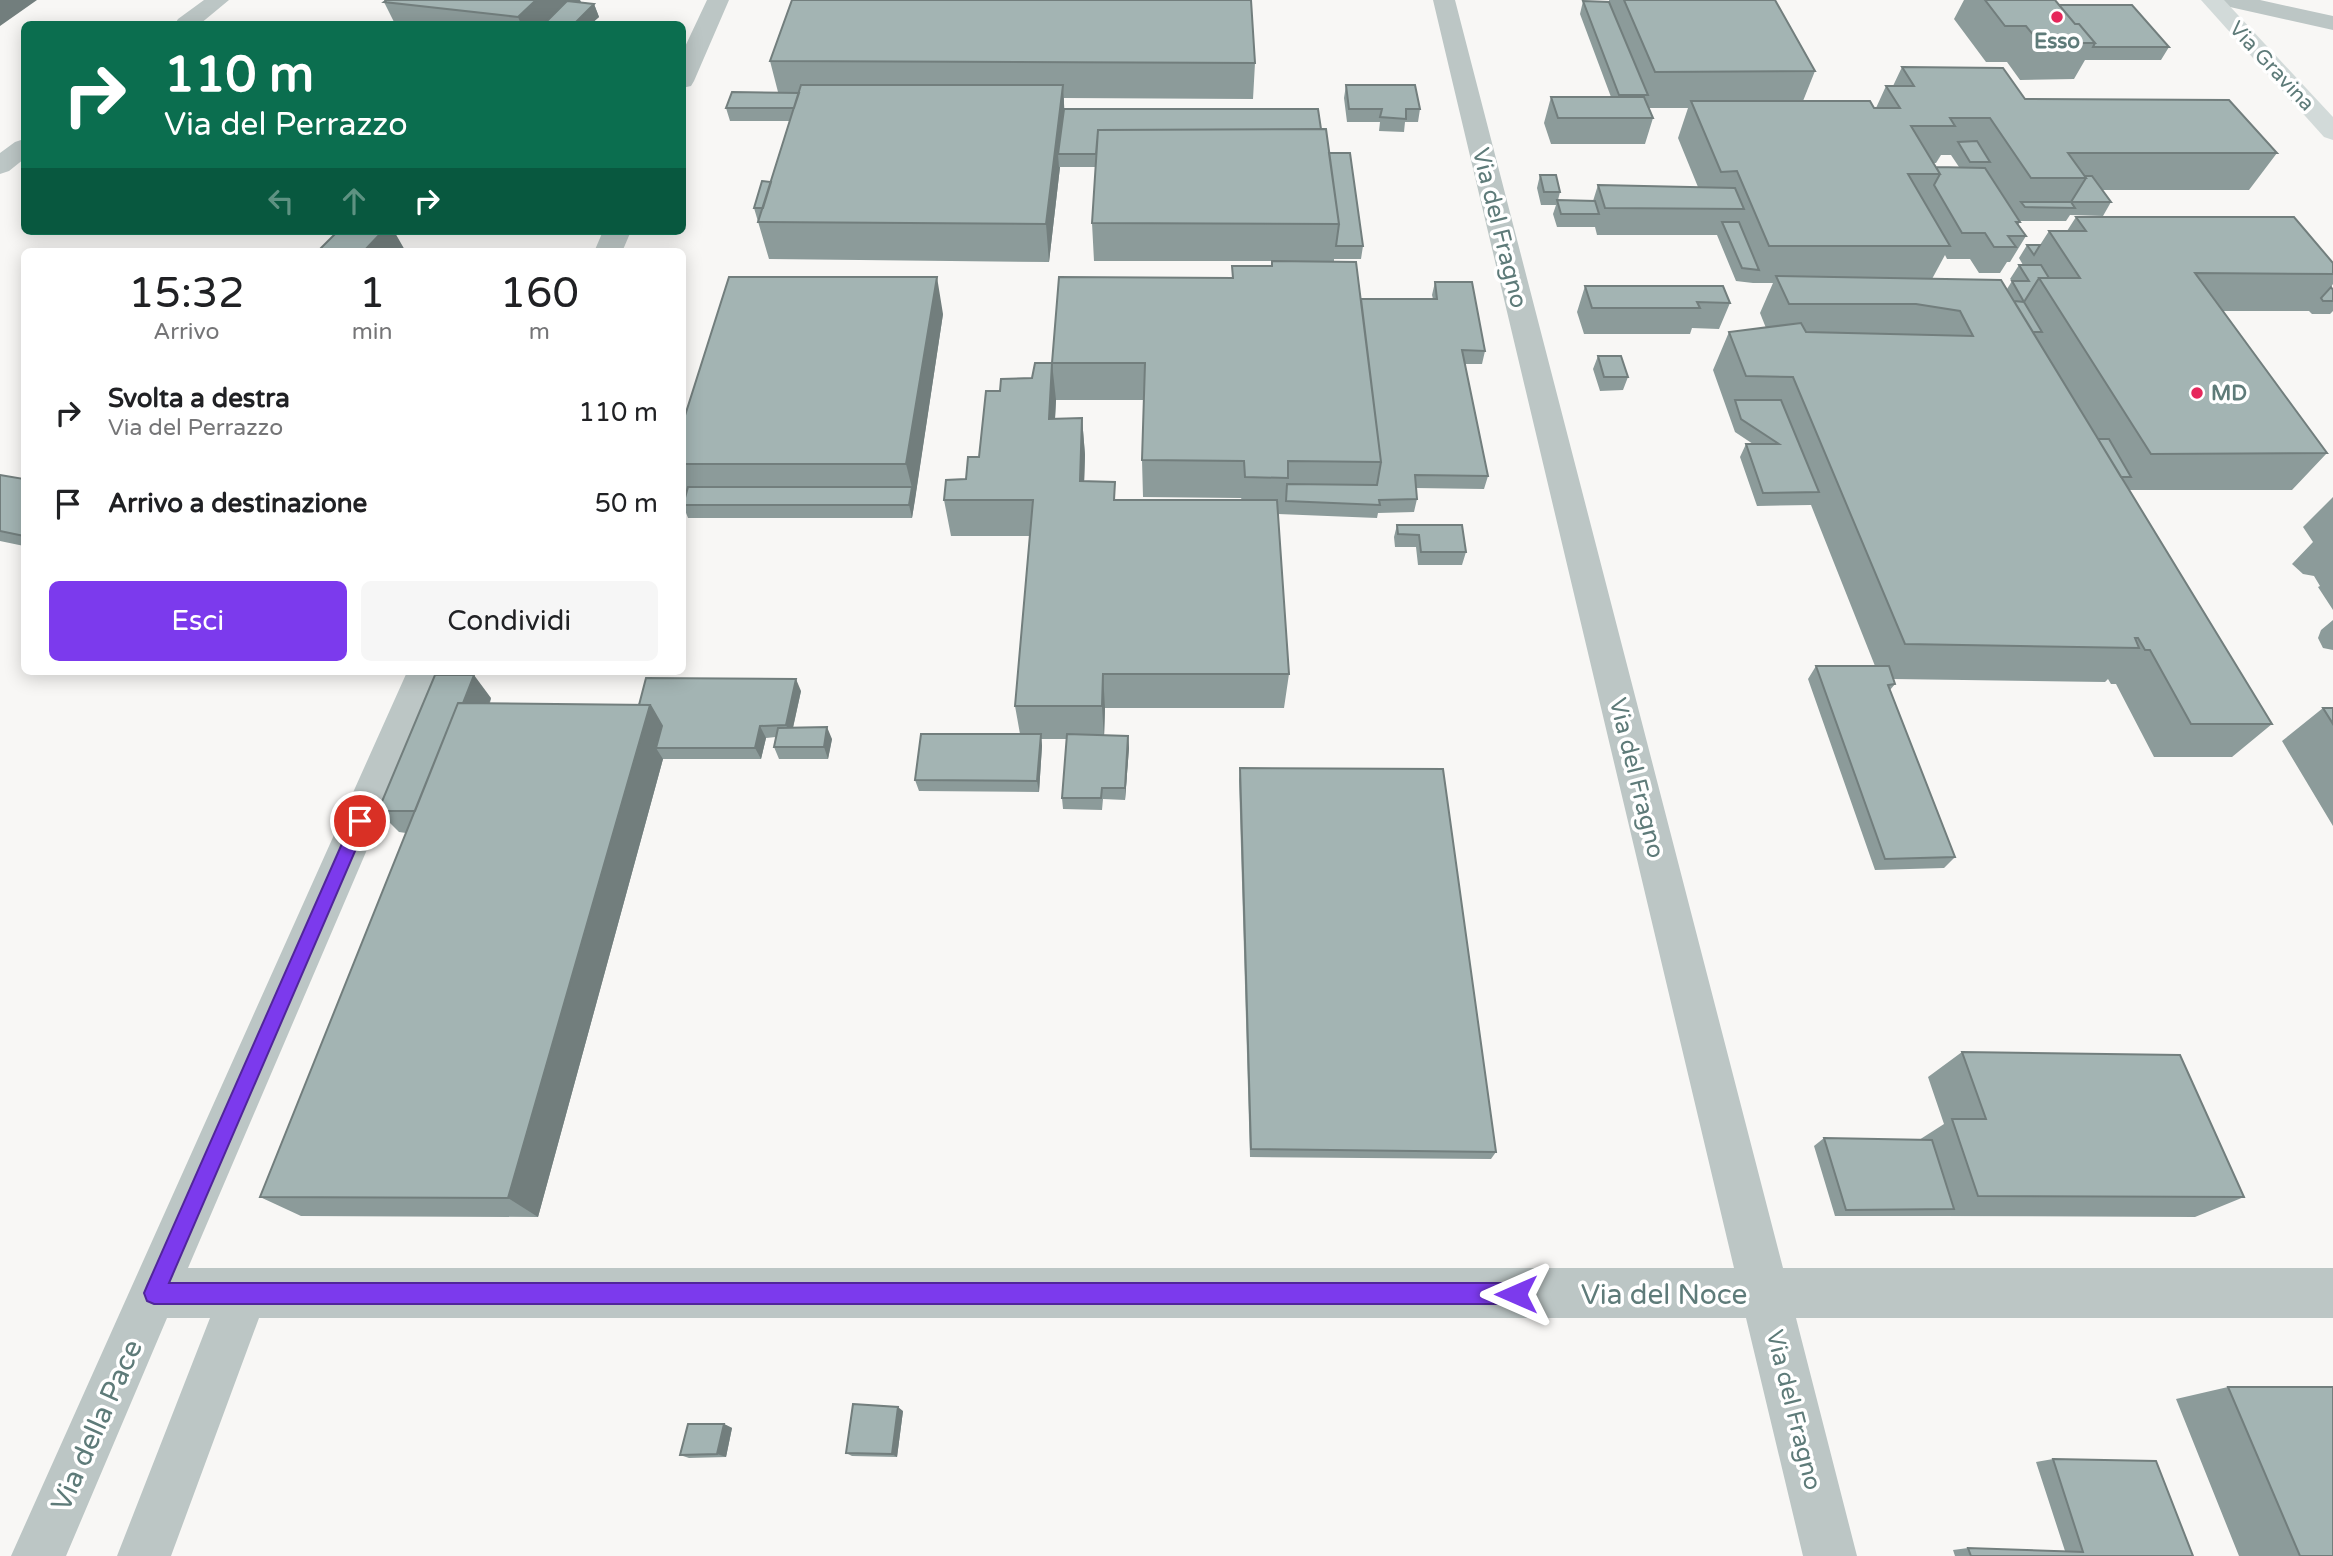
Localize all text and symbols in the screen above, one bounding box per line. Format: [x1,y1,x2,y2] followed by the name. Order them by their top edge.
[2049,9,2065,25] marker: Esso
[2224,16,2319,116] street label: Via Gravina
[2034,29,2080,54] place label: Esso
[164,46,314,105] text: 110 m
[49,49,140,140] icon: right
[164,106,408,144] text: Via del Perrazzo
[1466,145,1533,311] street label: Via del Fragno
[262,182,300,220] icon: left
[335,182,373,220] icon: ahead
[408,182,446,220] icon: right
[128,268,245,319] text: 15:32
[359,268,385,319] text: 1
[500,268,579,319] text: 160
[153,318,220,346] text: Arrivo
[352,318,393,346] text: min
[529,318,550,346] text: m
[2211,381,2247,406] place label: MD
[108,383,290,414] text: Svolta a destra
[2189,385,2205,401] marker: MD
[49,394,87,432] icon: right
[578,397,658,428] text: 110 m
[108,414,283,442] text: Via del Perrazzo
[49,485,87,523] icon: arrive
[108,488,367,519] text: Arrivo a destinazione
[595,488,658,519] text: 50 m
[49,581,347,661] button: Esci
[361,581,658,661] button: Condividi
[1603,695,1670,861] street label: Via del Fragno
[330,791,390,851] pin
[341,802,379,840] icon: arrive
[1479,1257,1553,1331] position arrow
[1581,1278,1747,1312] street label: Via del Noce
[1760,1327,1827,1493] street label: Via del Fragno
[44,1334,150,1516] street label: Via della Pace

